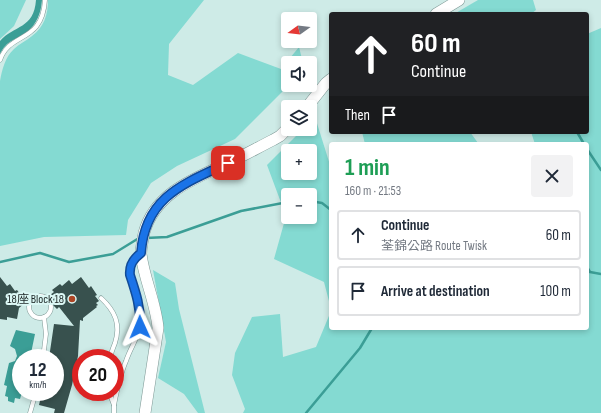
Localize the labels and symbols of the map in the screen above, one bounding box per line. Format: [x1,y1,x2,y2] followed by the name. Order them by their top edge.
[281,12,317,48] north arrow
[211,146,245,180] pin
[7,292,64,307] place label: 18座 Block 18
[67,294,77,304] marker: 18座 Block 18
[119,306,161,348] position arrow
[72,349,124,401] speed limit sign: 20

